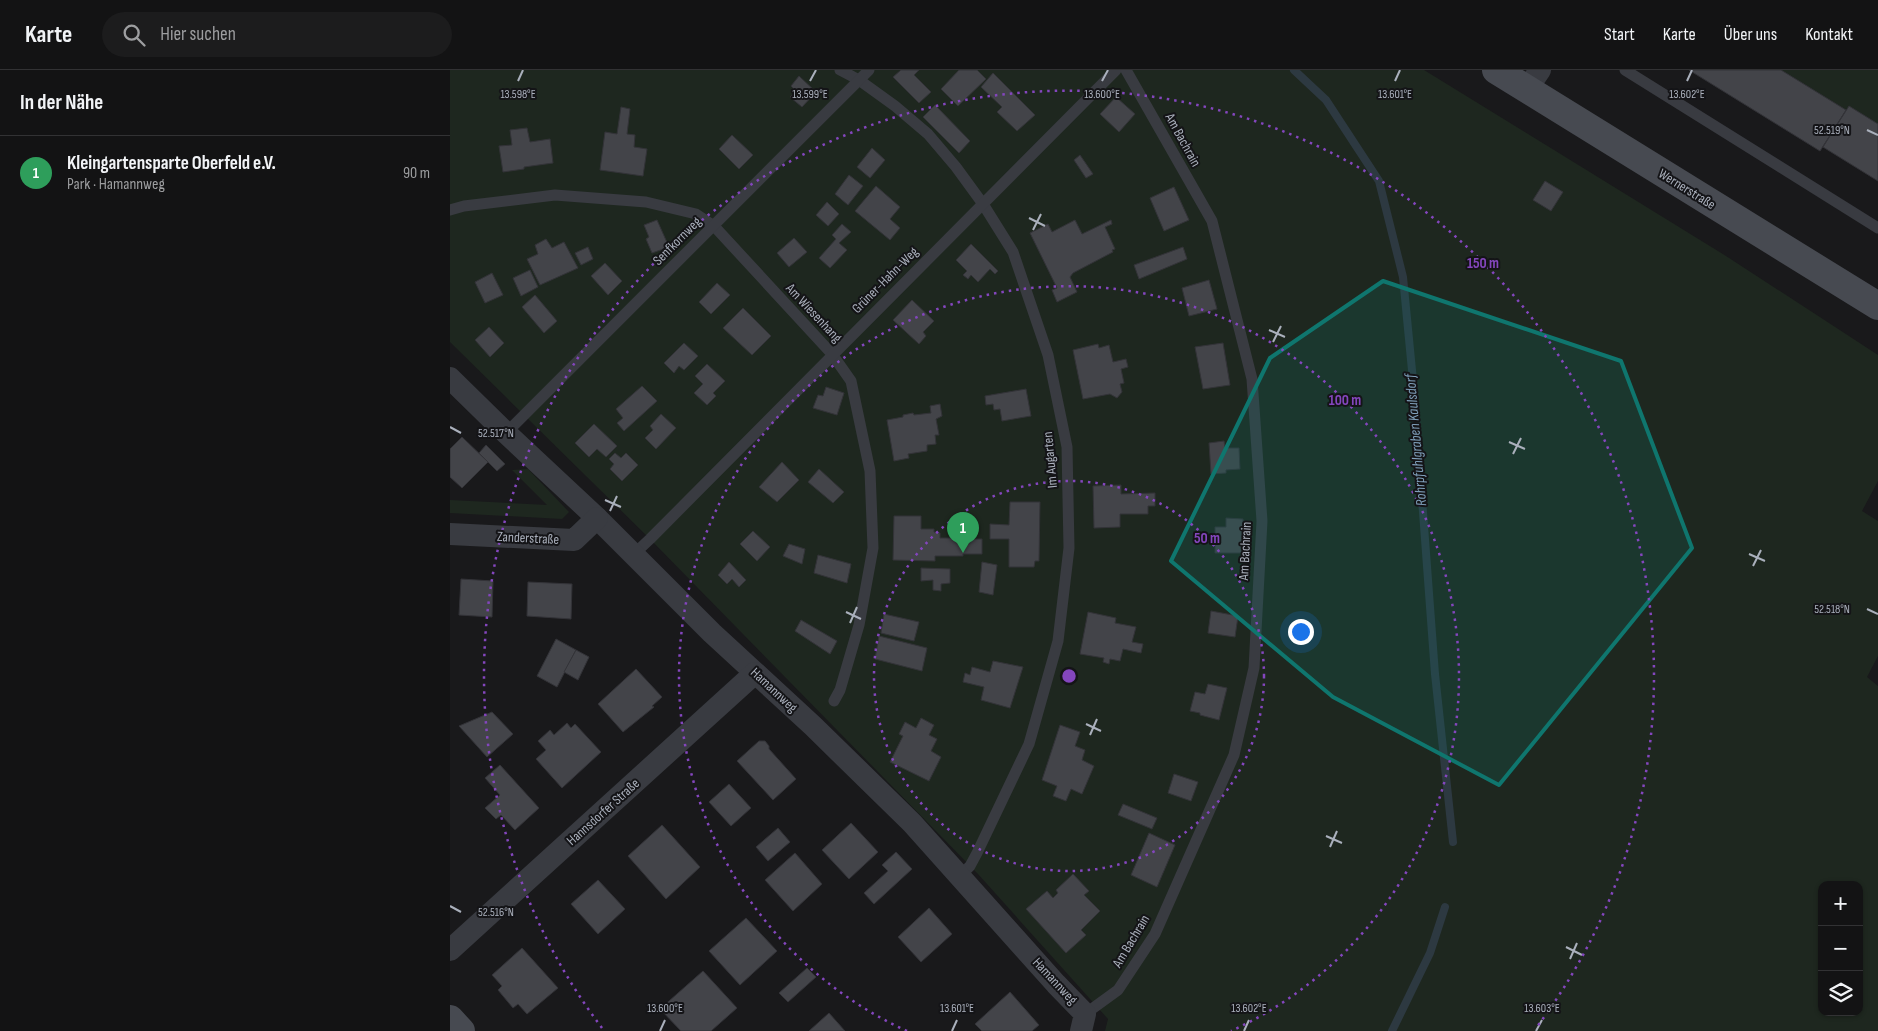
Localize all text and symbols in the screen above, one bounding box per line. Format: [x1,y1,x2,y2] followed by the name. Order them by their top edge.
[102,12,452,57] search box
[25,20,72,49] text: Karte
[120,21,148,49] icon: search
[160,23,236,46] text: Hier suchen
[1604,24,1635,45] text: Start
[1663,24,1696,45] text: Karte
[1724,24,1777,45] text: Über uns
[1805,24,1853,45] text: Kontakt
[500,87,536,102] text: 13.598°E
[792,87,828,102] text: 13.599°E
[1084,87,1120,102] text: 13.600°E
[1378,87,1412,102] text: 13.601°E
[1669,87,1705,102] text: 13.602°E
[20,90,103,115] text: In der Nähe
[1161,109,1205,170] street label: Am Bachrain
[1814,123,1850,138] text: 52.519°N
[67,152,276,175] text: Kleingartensparte Oberfeld e.V.
[33,164,39,183] text: 1
[403,164,430,183] text: 90 m
[1655,165,1719,213] street label: Wernerstraße
[67,175,165,194] text: Park · Hamannweg
[649,213,705,269] street label: Senfkornweg
[848,243,922,317] street label: Grüner-Hahn-Weg
[1467,254,1499,273] text: 150 m
[782,279,846,346] street label: Am Wiesenhang
[1401,371,1431,507] water label: Rohrpfuhlgraben Kaulsdorf
[1329,391,1361,410] text: 100 m
[478,426,514,441] text: 52.517°N
[1039,431,1061,489] street label: Im Augarten
[947,512,979,553] pin: 1
[1235,521,1255,582] street label: Am Bachrain
[496,528,560,548] street label: Zanderstraße
[1194,529,1220,548] text: 50 m
[1814,602,1850,617] text: 52.518°N
[1288,619,1314,645] your location
[747,664,801,716] street label: Hamannweg
[1060,667,1078,685] centre of rings
[563,775,643,849] street label: Hannsdorfer Straße
[1818,881,1863,1016] map controls
[1818,881,1863,926] button: +
[478,905,514,920] text: 52.516°N
[1108,912,1153,971] street label: Am Bachrain
[1818,926,1863,971] button: −
[1029,954,1081,1008] street label: Hamannweg
[1818,971,1863,1016] button: layers
[647,1001,683,1016] text: 13.600°E
[940,1001,974,1016] text: 13.601°E
[1231,1001,1267,1016] text: 13.602°E
[1524,1001,1560,1016] text: 13.603°E

